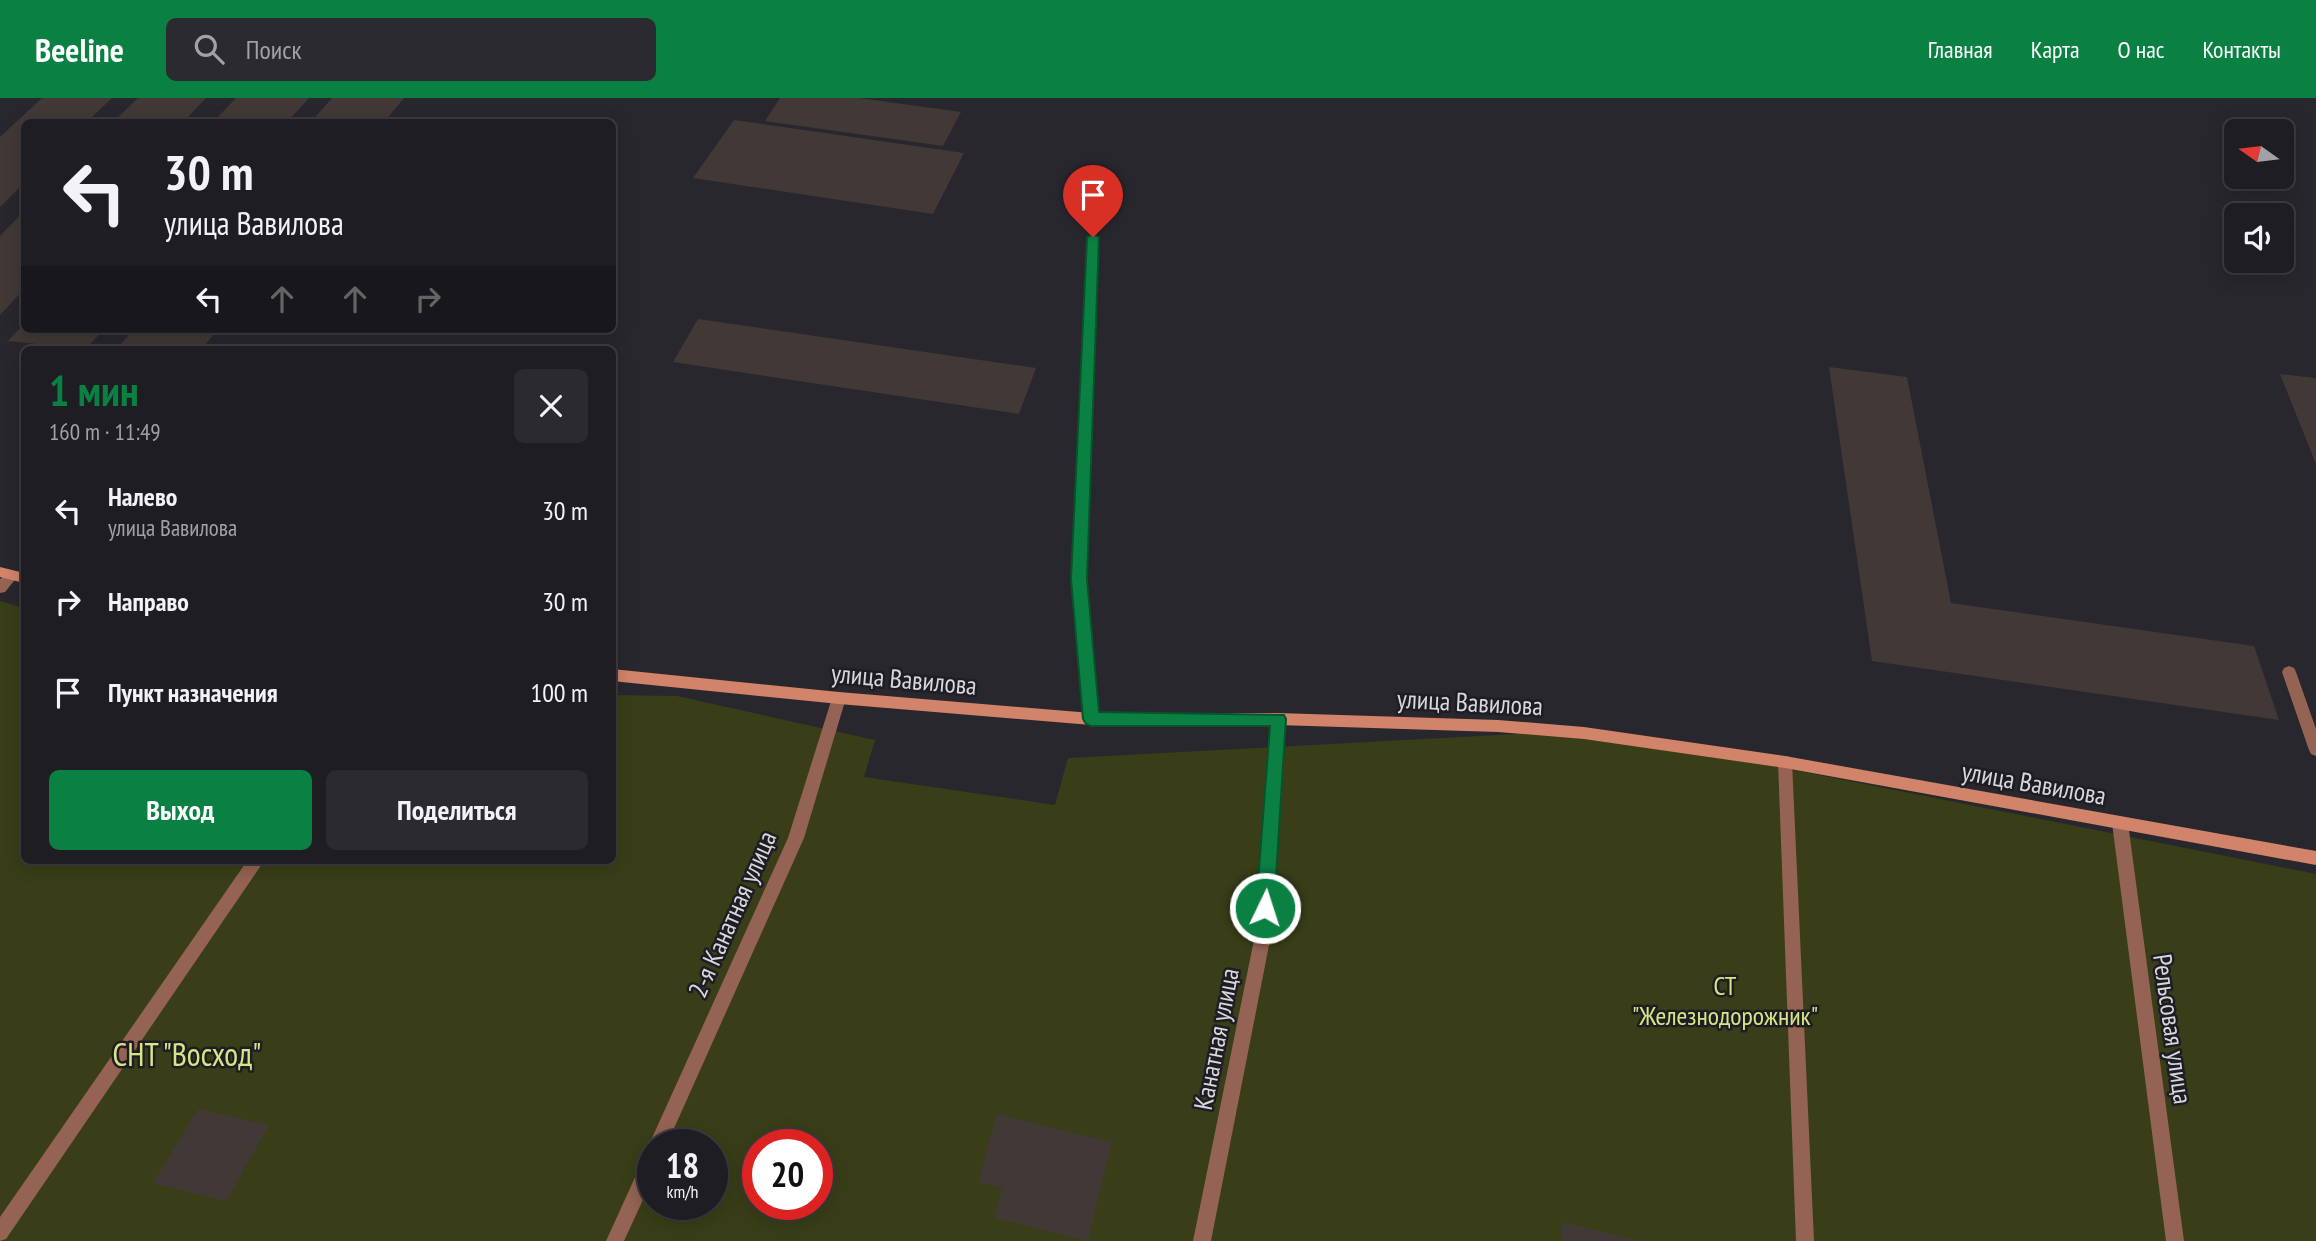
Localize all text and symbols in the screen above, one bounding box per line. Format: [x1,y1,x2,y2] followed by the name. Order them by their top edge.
[166,18,656,81] search box
[35,28,124,71] text: Beeline
[190,30,228,68] icon: search
[246,33,301,66] text: Поиск
[1928,34,1993,65] text: Главная
[2031,34,2080,65] text: Карта
[2118,34,2164,65] text: О нас
[2202,34,2281,65] text: Контакты
[2224,119,2294,189] north arrow
[2224,119,2294,273] map controls
[164,140,253,204] text: 30 m
[49,147,140,238] icon: left
[1063,165,1123,237] pin
[1074,176,1112,214] icon: arrive
[164,202,344,244] text: улица Вавилова
[2224,203,2294,273] button: sound
[190,280,228,318] icon: left
[263,280,301,318] icon: ahead
[336,280,374,318] icon: ahead
[409,280,447,318] icon: right
[49,363,139,418] text: 1 мин
[514,369,588,443] button: close
[49,417,161,446] text: 160 m · 11:49
[108,480,177,513] text: Налево
[49,492,87,530] icon: left
[542,494,588,527] text: 30 m
[108,513,237,542] text: улица Вавилова
[49,583,87,621] icon: right
[108,585,189,618] text: Направо
[542,585,588,618] text: 30 m
[830,656,978,702] street label: улица Вавилова
[49,674,87,712] icon: arrive
[108,676,278,709] text: Пункт назначения
[530,676,588,709] text: 100 m
[1396,682,1544,722] street label: улица Вавилова
[1959,754,2109,812] street label: улица Вавилова
[49,770,312,850] button: Выход
[326,770,588,850] button: Поделиться
[681,826,783,1002] street label: 2-я Канатная улица
[1228,871,1302,945] position arrow
[2146,952,2200,1106] street label: Рельсовая улица
[1186,965,1246,1113] street label: Канатная улица
[1632,969,1818,1032] park label: СТ "Железнодорожник"
[113,1033,261,1075] park label: СНТ "Восход"
[742,1129,833,1220] speed limit sign: 20
[666,1142,699,1188] text: 18
[667,1180,698,1203] text: km/h

